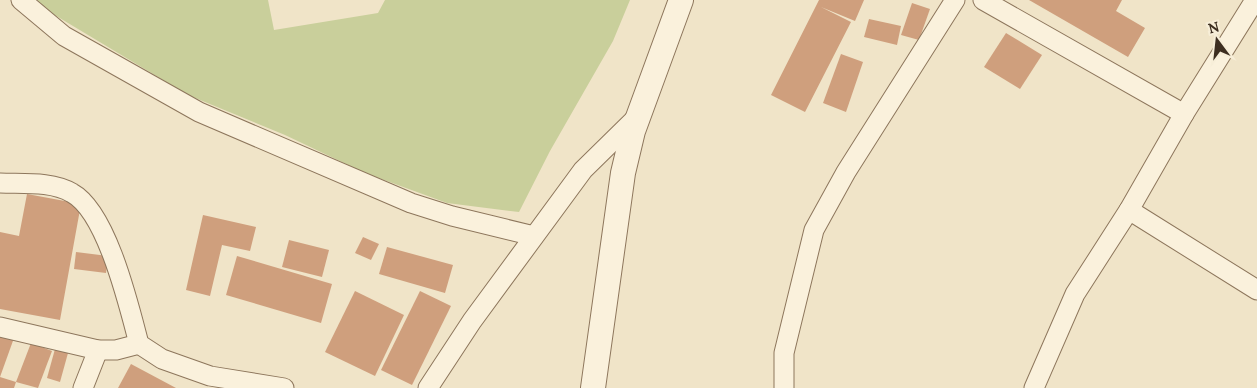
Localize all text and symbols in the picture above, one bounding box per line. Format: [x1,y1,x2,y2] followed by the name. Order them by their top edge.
[1192,15,1242,65] north arrow
[1206,17,1221,38] text: N

